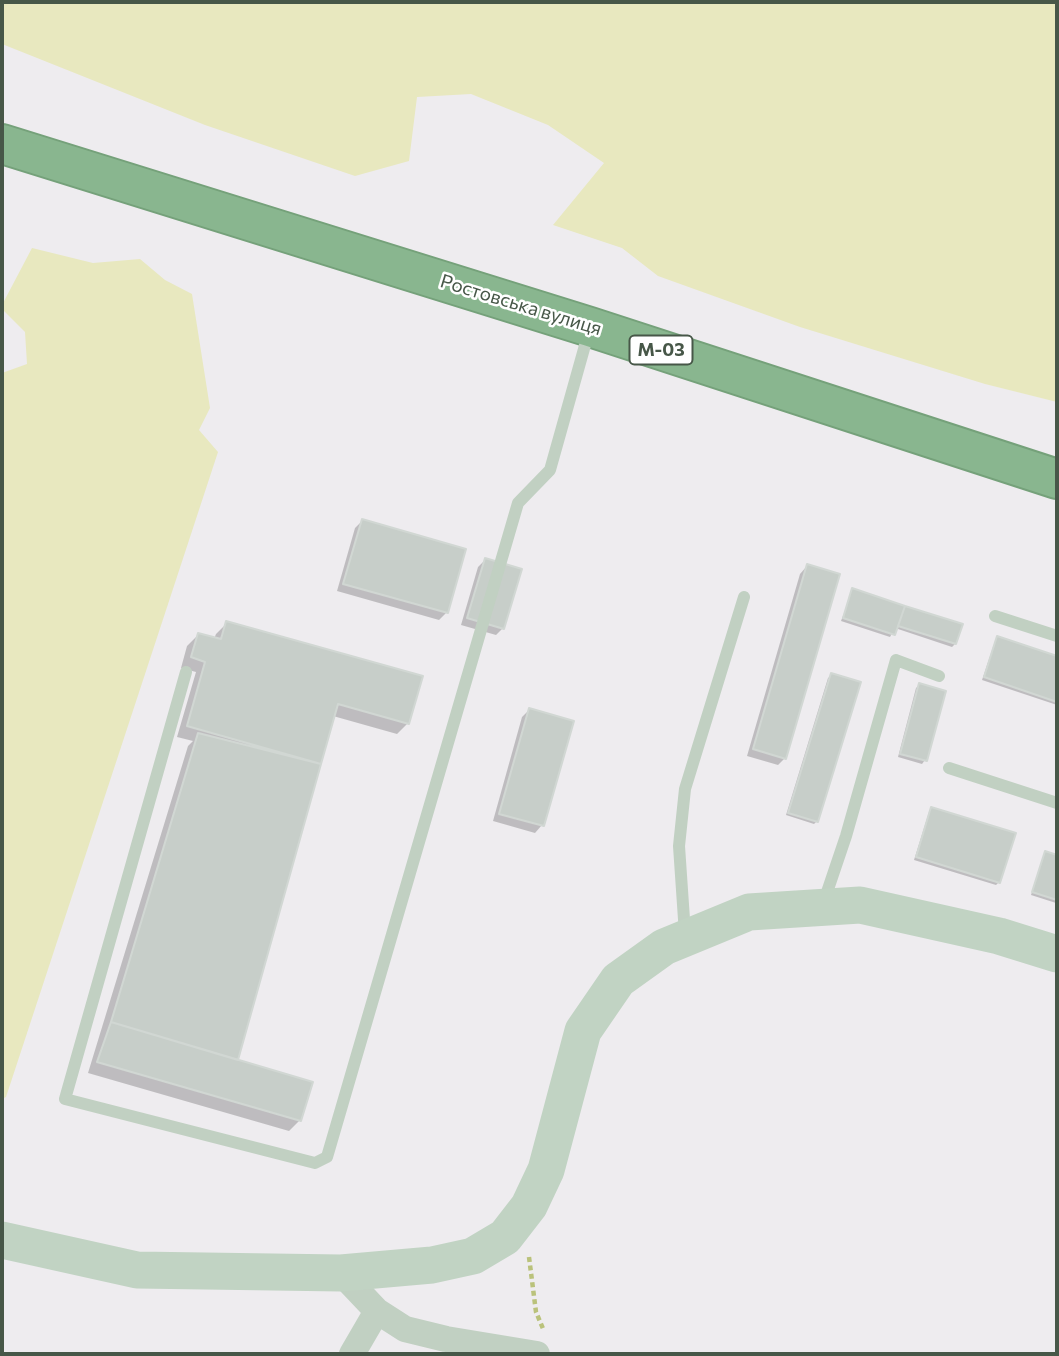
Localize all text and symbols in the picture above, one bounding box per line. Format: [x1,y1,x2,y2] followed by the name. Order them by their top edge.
[438,270,604,340] street label: Ростовська вулиця
[630,336,692,364] road number: М-03

